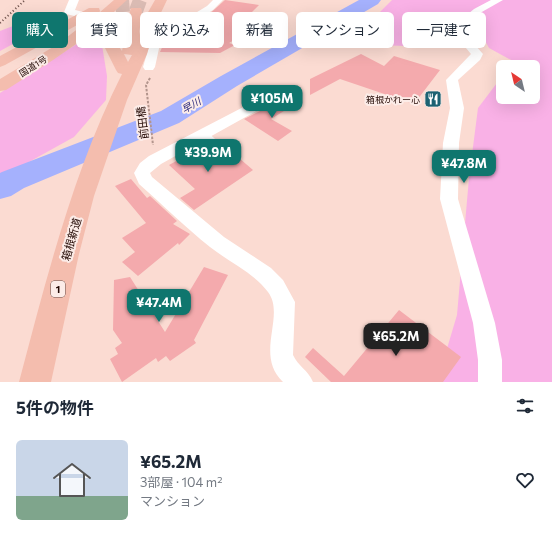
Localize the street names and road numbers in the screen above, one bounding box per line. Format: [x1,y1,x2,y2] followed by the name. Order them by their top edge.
[17,53,49,79] street label: 国道1号
[134,106,150,140] street label: 前田橋
[59,216,83,262] street label: 箱根新道
[51,281,65,297] road number: 1

